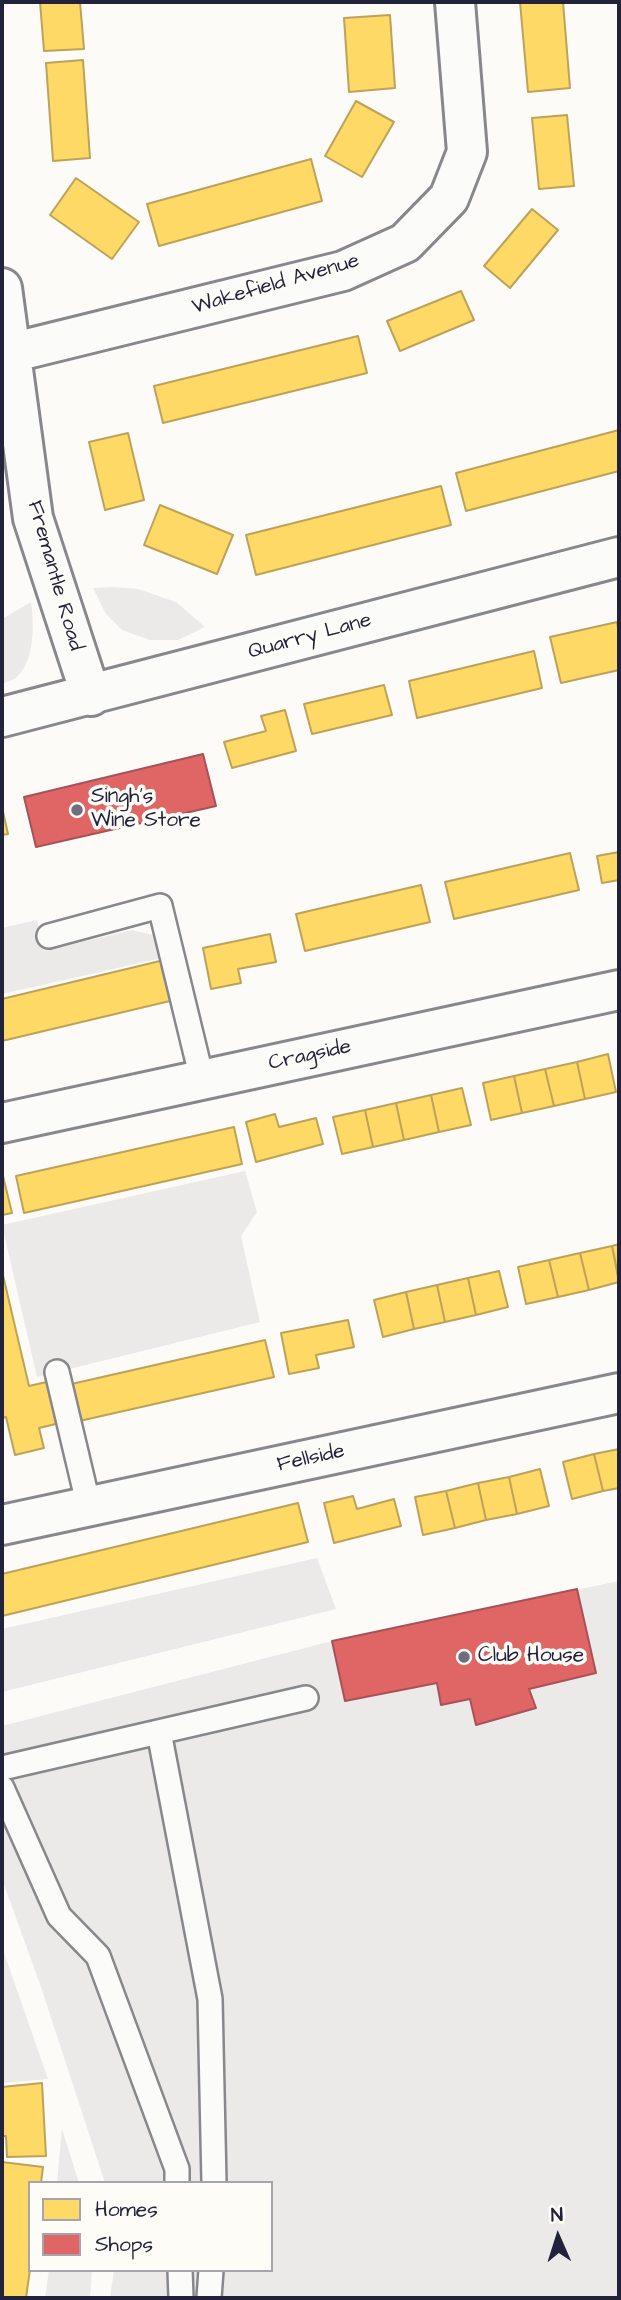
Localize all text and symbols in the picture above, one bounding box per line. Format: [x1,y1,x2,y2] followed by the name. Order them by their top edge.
[190,249,362,321] street label: Wakefield Avenue
[21,498,87,654] street label: Fremantle Road
[246,608,374,666] street label: Quarry Lane
[91,785,201,835] place label: Singh's Wine Store
[69,802,85,818] marker: Singh's Wine Store
[266,1035,354,1077] street label: Cragside
[275,1440,347,1478] street label: Fellside
[478,1644,584,1670] place label: Club House
[456,1649,472,1665] marker: Club House
[28,2181,273,2272] legend
[95,2195,158,2224] text: Homes
[523,2202,593,2272] north arrow
[550,2202,564,2229] text: N
[95,2230,153,2259] text: Shops

